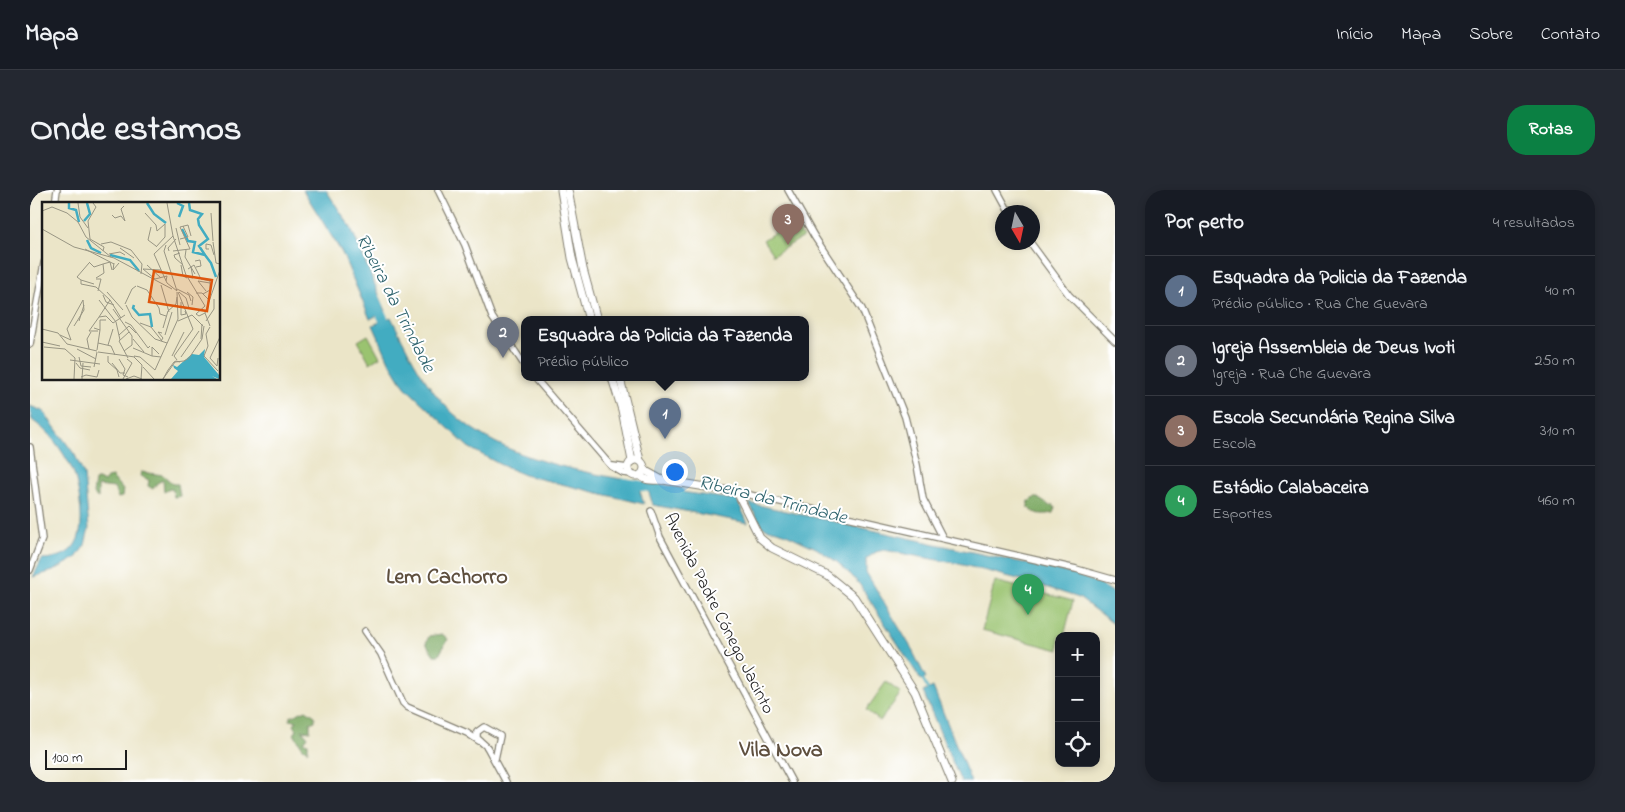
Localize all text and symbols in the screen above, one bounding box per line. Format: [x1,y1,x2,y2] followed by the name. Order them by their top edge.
[25,17,79,52] text: Mapa
[1336,22,1373,48] text: Início
[1401,22,1441,48] text: Mapa
[1469,22,1513,48] text: Sobre
[1541,22,1600,48] text: Contato
[30,105,242,156] text: Onde estamos
[1507,105,1595,155] button: Rotas
[42,202,220,380] inset map
[772,204,804,245] pin: 3
[995,205,1040,250] north arrow
[1165,208,1244,238] text: Por perto
[1493,211,1575,235] text: 4 resultados
[348,229,442,378] water label: Ribeira da Trindade
[1212,265,1467,292] text: Esquadra da Policia da Fazenda
[1178,279,1184,303] text: 1
[1545,279,1575,303] text: 40 m
[1212,292,1428,316] text: Prédio público · Rua Che Guevara
[521,316,809,381] popup
[487,317,519,358] pin: 2
[537,323,793,350] text: Esquadra da Policia da Fazenda
[1212,335,1455,362] text: Igreja Assembleia de Deus Ivoti
[1177,349,1185,373] text: 2
[1535,349,1575,373] text: 250 m
[537,350,629,374] text: Prédio público
[1212,362,1371,386] text: Igreja · Rua Che Guevara
[649,398,681,439] pin: 1
[1212,405,1455,432] text: Escola Secundária Regina Silva
[1178,419,1184,443] text: 3
[1540,419,1575,443] text: 310 m
[1212,432,1256,456] text: Escola
[662,459,688,485] your location
[695,469,851,532] water label: Ribeira da Trindade
[1212,475,1369,502] text: Estádio Calabaceira
[1178,489,1184,513] text: 4
[1538,489,1575,513] text: 460 m
[1212,502,1273,526] text: Esportes
[655,509,780,719] street label: Avenida Padre Cónego Jacinto
[386,562,508,594] district label: Lem Cachorro
[1012,574,1044,615] pin: 4
[1055,632,1100,767] map controls
[1055,632,1100,677] button: +
[1055,677,1100,722] button: −
[1055,722,1100,767] button: locate
[738,735,823,767] district label: Vila Nova
[45,747,128,770] scale bar
[52,748,83,769] text: 100 m

